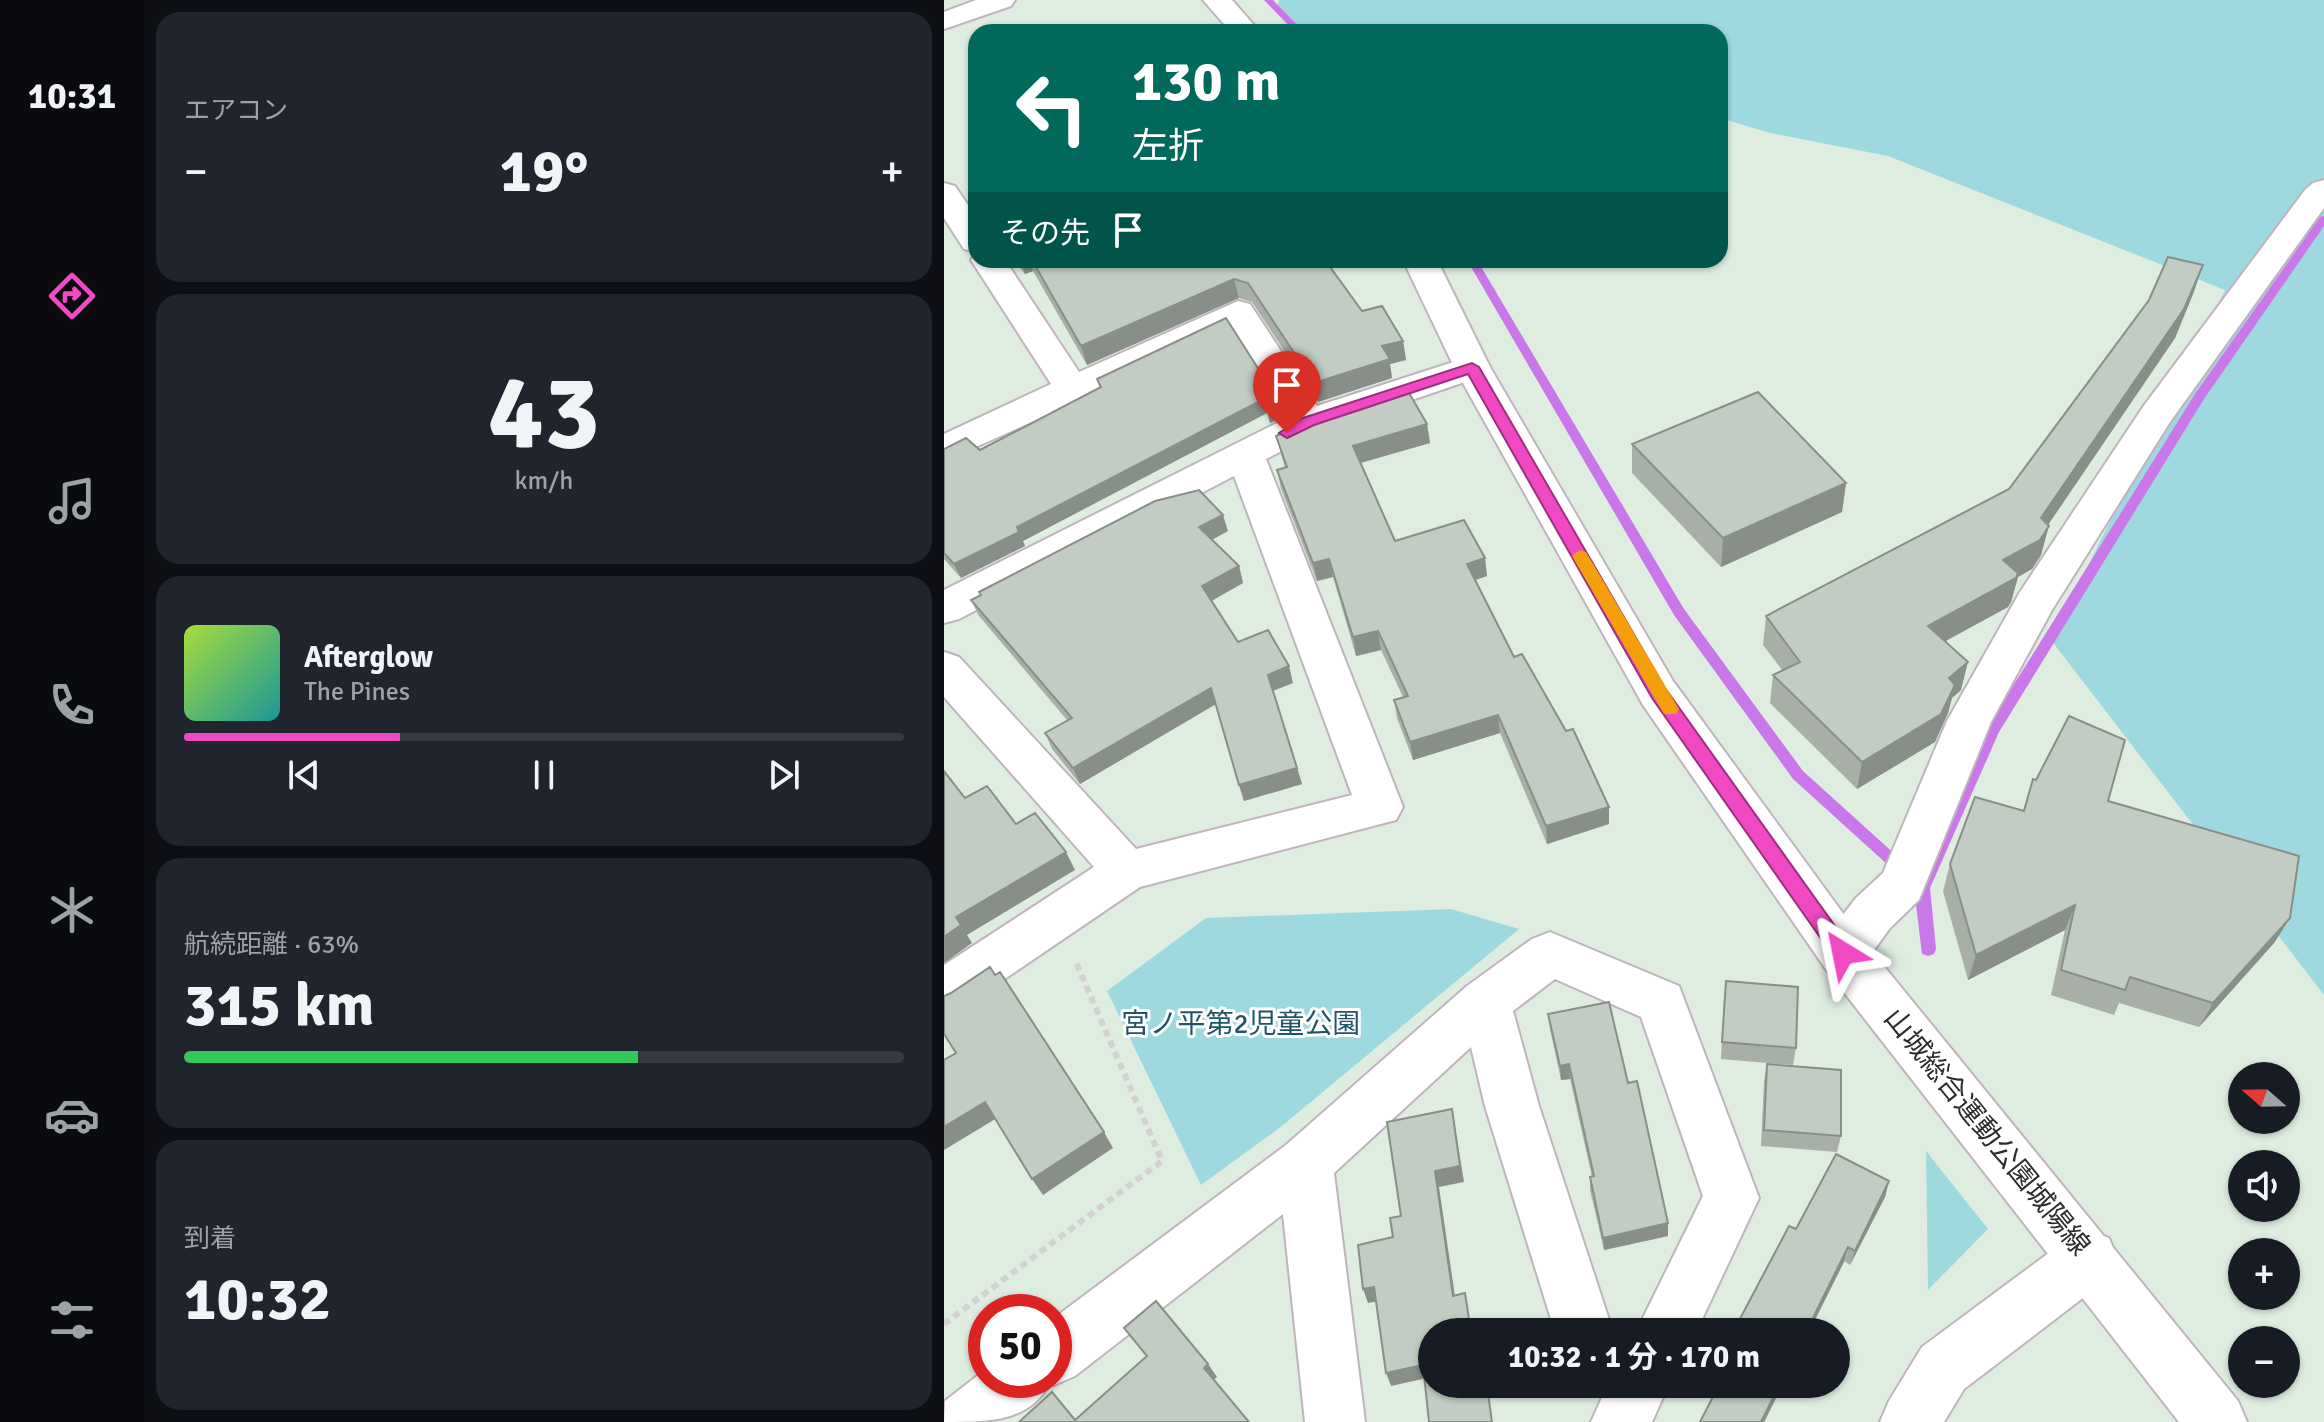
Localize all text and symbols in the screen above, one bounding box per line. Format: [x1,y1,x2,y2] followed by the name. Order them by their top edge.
[1132,47,1280,116] text: 130 m
[1000,56,1104,160] icon: left
[28,74,116,119] text: 10:31
[184,95,288,127] text: エアコン
[1132,124,1204,169] text: 左折
[500,135,588,209] text: 19°
[184,145,208,199] text: −
[880,145,904,199] text: +
[1106,208,1150,252] icon: arrive
[1000,215,1090,252] text: その先
[44,268,100,324] icon: directions
[488,349,600,477] text: 43
[1253,351,1321,433] pin
[1265,363,1309,407] icon: arrive
[515,465,573,497] text: km/h
[44,473,100,529] icon: music
[304,639,433,676] text: Afterglow
[304,676,410,708] text: The Pines
[44,677,100,733] icon: phone
[282,753,326,797] icon: previous
[522,753,566,797] icon: pause
[762,753,806,797] icon: next
[44,882,100,938] icon: climate
[1801,911,1885,995] position arrow
[184,929,359,961] text: 航続距離 · 63%
[184,969,374,1043] text: 315 km
[1877,1002,2097,1262] street label: 山城総合運動公園城陽線
[1121,1007,1361,1041] park label: 宮ノ平第2児童公園
[2228,1062,2300,1134] north arrow
[2228,1062,2300,1398] map controls
[44,1087,100,1143] icon: car
[2228,1150,2300,1222] button: sound
[184,1223,236,1255] text: 到着
[2228,1238,2300,1310] button: +
[184,1263,331,1337] text: 10:32
[44,1292,100,1348] icon: filters
[968,1294,1072,1398] speed limit sign: 50
[2228,1326,2300,1398] button: −
[1508,1339,1760,1376] text: 10:32 · 1 分 · 170 m

